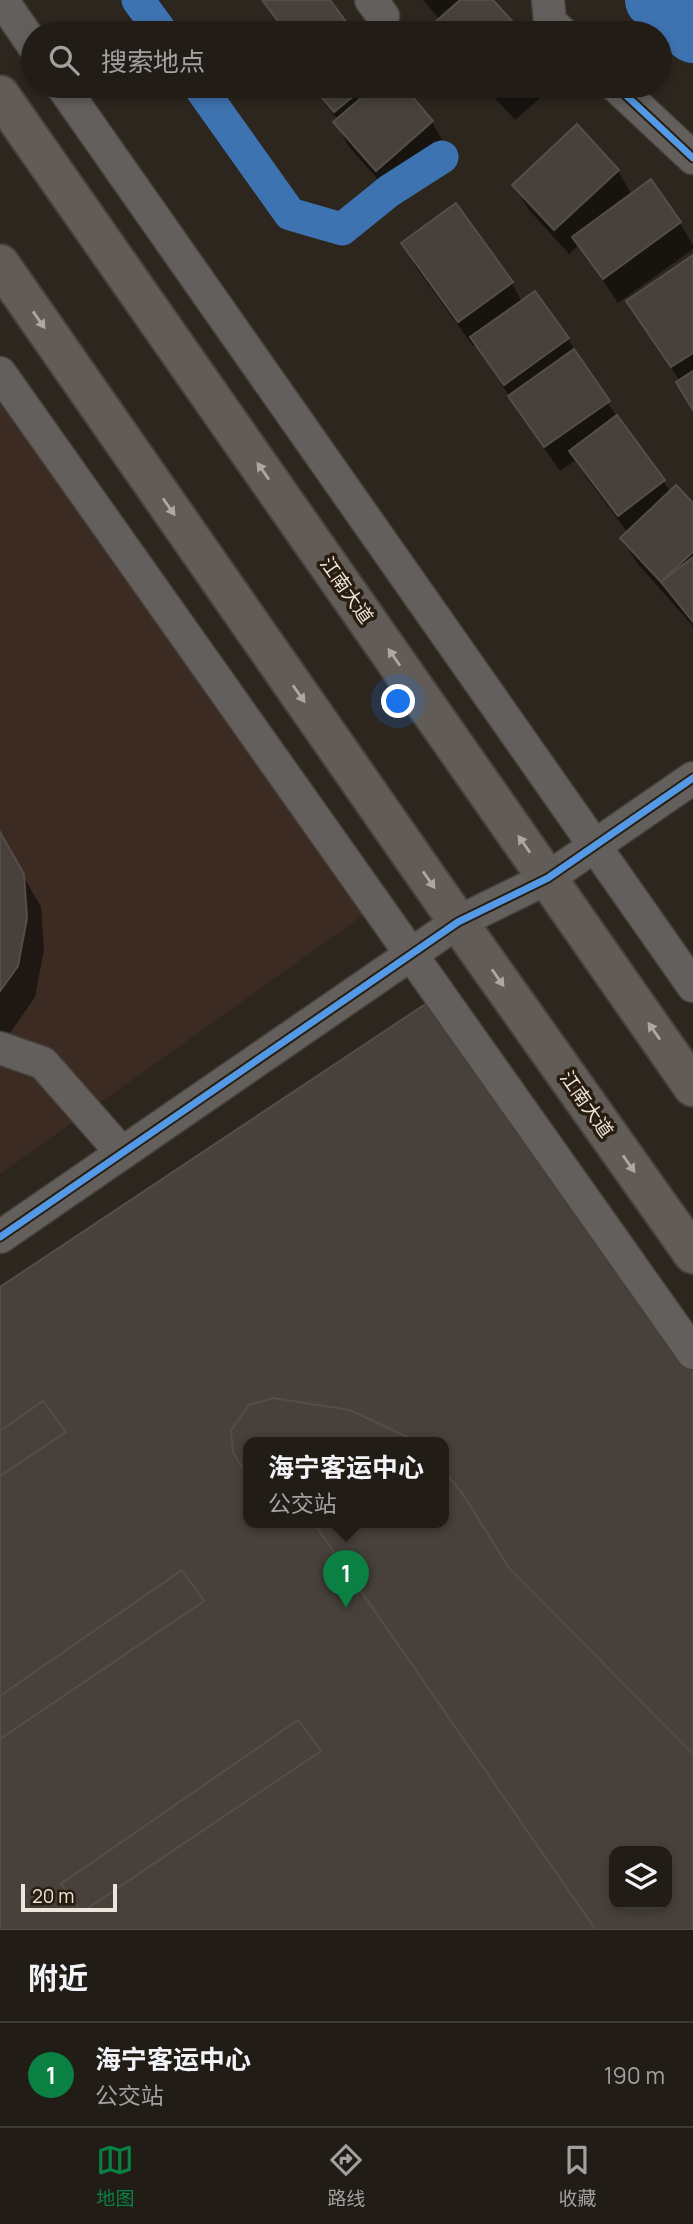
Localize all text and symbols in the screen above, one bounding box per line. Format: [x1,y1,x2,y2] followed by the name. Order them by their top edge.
[21,21,672,98] search box
[45,41,83,79] icon: search
[101,43,205,79] text: 搜索地点
[32,311,46,329] one-way arrow
[256,462,270,480] one-way arrow
[162,498,176,516] one-way arrow
[315,551,379,629] street label: 江南大道
[387,648,401,666] one-way arrow
[292,684,305,703] one-way arrow
[381,684,415,718] your location
[517,835,531,853] one-way arrow
[422,871,436,889] one-way arrow
[491,969,505,987] one-way arrow
[648,1021,661,1040] one-way arrow
[555,1065,619,1143] street label: 江南大道
[622,1154,635,1173] one-way arrow
[243,1437,449,1528] popup
[268,1449,424,1485] text: 海宁客运中心
[268,1487,337,1519] text: 公交站
[323,1550,369,1608] pin: 1
[609,1846,672,1909] map controls
[609,1846,672,1909] button: layers
[21,1881,117,1913] scale bar
[32,1883,74,1909] text: 20 m
[28,1957,88,1998] text: 附近
[95,2041,251,2077] text: 海宁客运中心
[46,2059,56,2091] text: 1
[604,2059,665,2091] text: 190 m
[95,2079,164,2111] text: 公交站
[96,2141,135,2211] tab: 地图
[327,2141,366,2211] tab: 路线
[558,2141,597,2211] tab: 收藏

